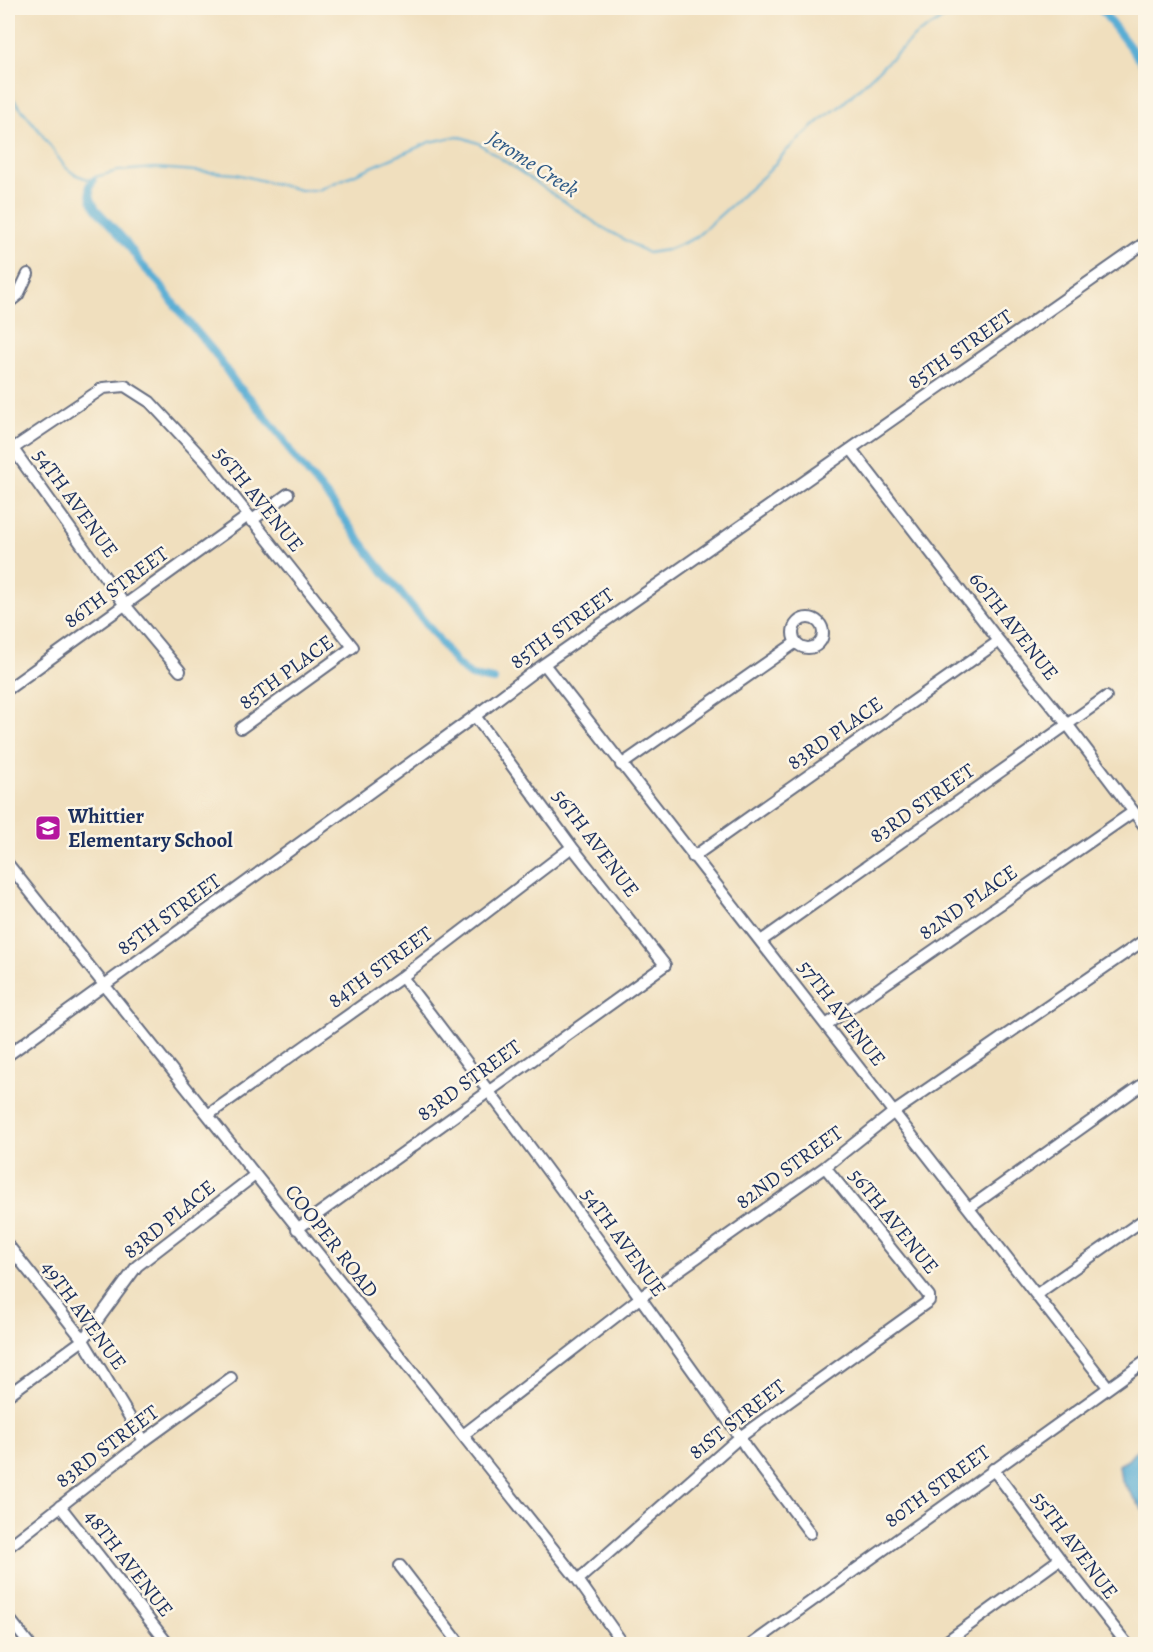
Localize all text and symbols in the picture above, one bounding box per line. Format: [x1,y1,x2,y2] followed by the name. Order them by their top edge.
[480,123,585,205] water label: Jerome Creek
[902,302,1019,396] street label: 85TH STREET
[208,440,310,558] street label: 56TH AVENUE
[27,443,125,563] street label: 54TH AVENUE
[58,539,174,634] street label: 86TH STREET
[963,566,1065,686] street label: 60TH AVENUE
[504,580,620,675] street label: 85TH STREET
[233,628,339,716] street label: 85TH PLACE
[781,690,889,776] street label: 83RD PLACE
[864,756,981,850] street label: 83RD STREET
[546,783,646,903] street label: 56TH AVENUE
[67,802,233,854] place label: Whittier Elementary School
[33,813,63,843] school or university icon: Whittier Elementary School
[913,858,1023,946] street label: 82ND PLACE
[111,866,227,961] street label: 85TH STREET
[322,919,438,1014] street label: 84TH STREET
[792,954,892,1072] street label: 57TH AVENUE
[411,1032,527,1127] street label: 83RD STREET
[730,1118,849,1215] street label: 82ND STREET
[843,1162,945,1280] street label: 56TH AVENUE
[117,1173,221,1265] street label: 83RD PLACE
[279,1178,385,1304] street label: COOPER ROAD
[575,1182,673,1302] street label: 54TH AVENUE
[35,1255,133,1375] street label: 49TH AVENUE
[683,1372,792,1466] street label: 81ST STREET
[50,1398,165,1494] street label: 83RD STREET
[878,1438,996,1534] street label: 80TH STREET
[1025,1485,1125,1605] street label: 55TH AVENUE
[78,1503,180,1623] street label: 48TH AVENUE

